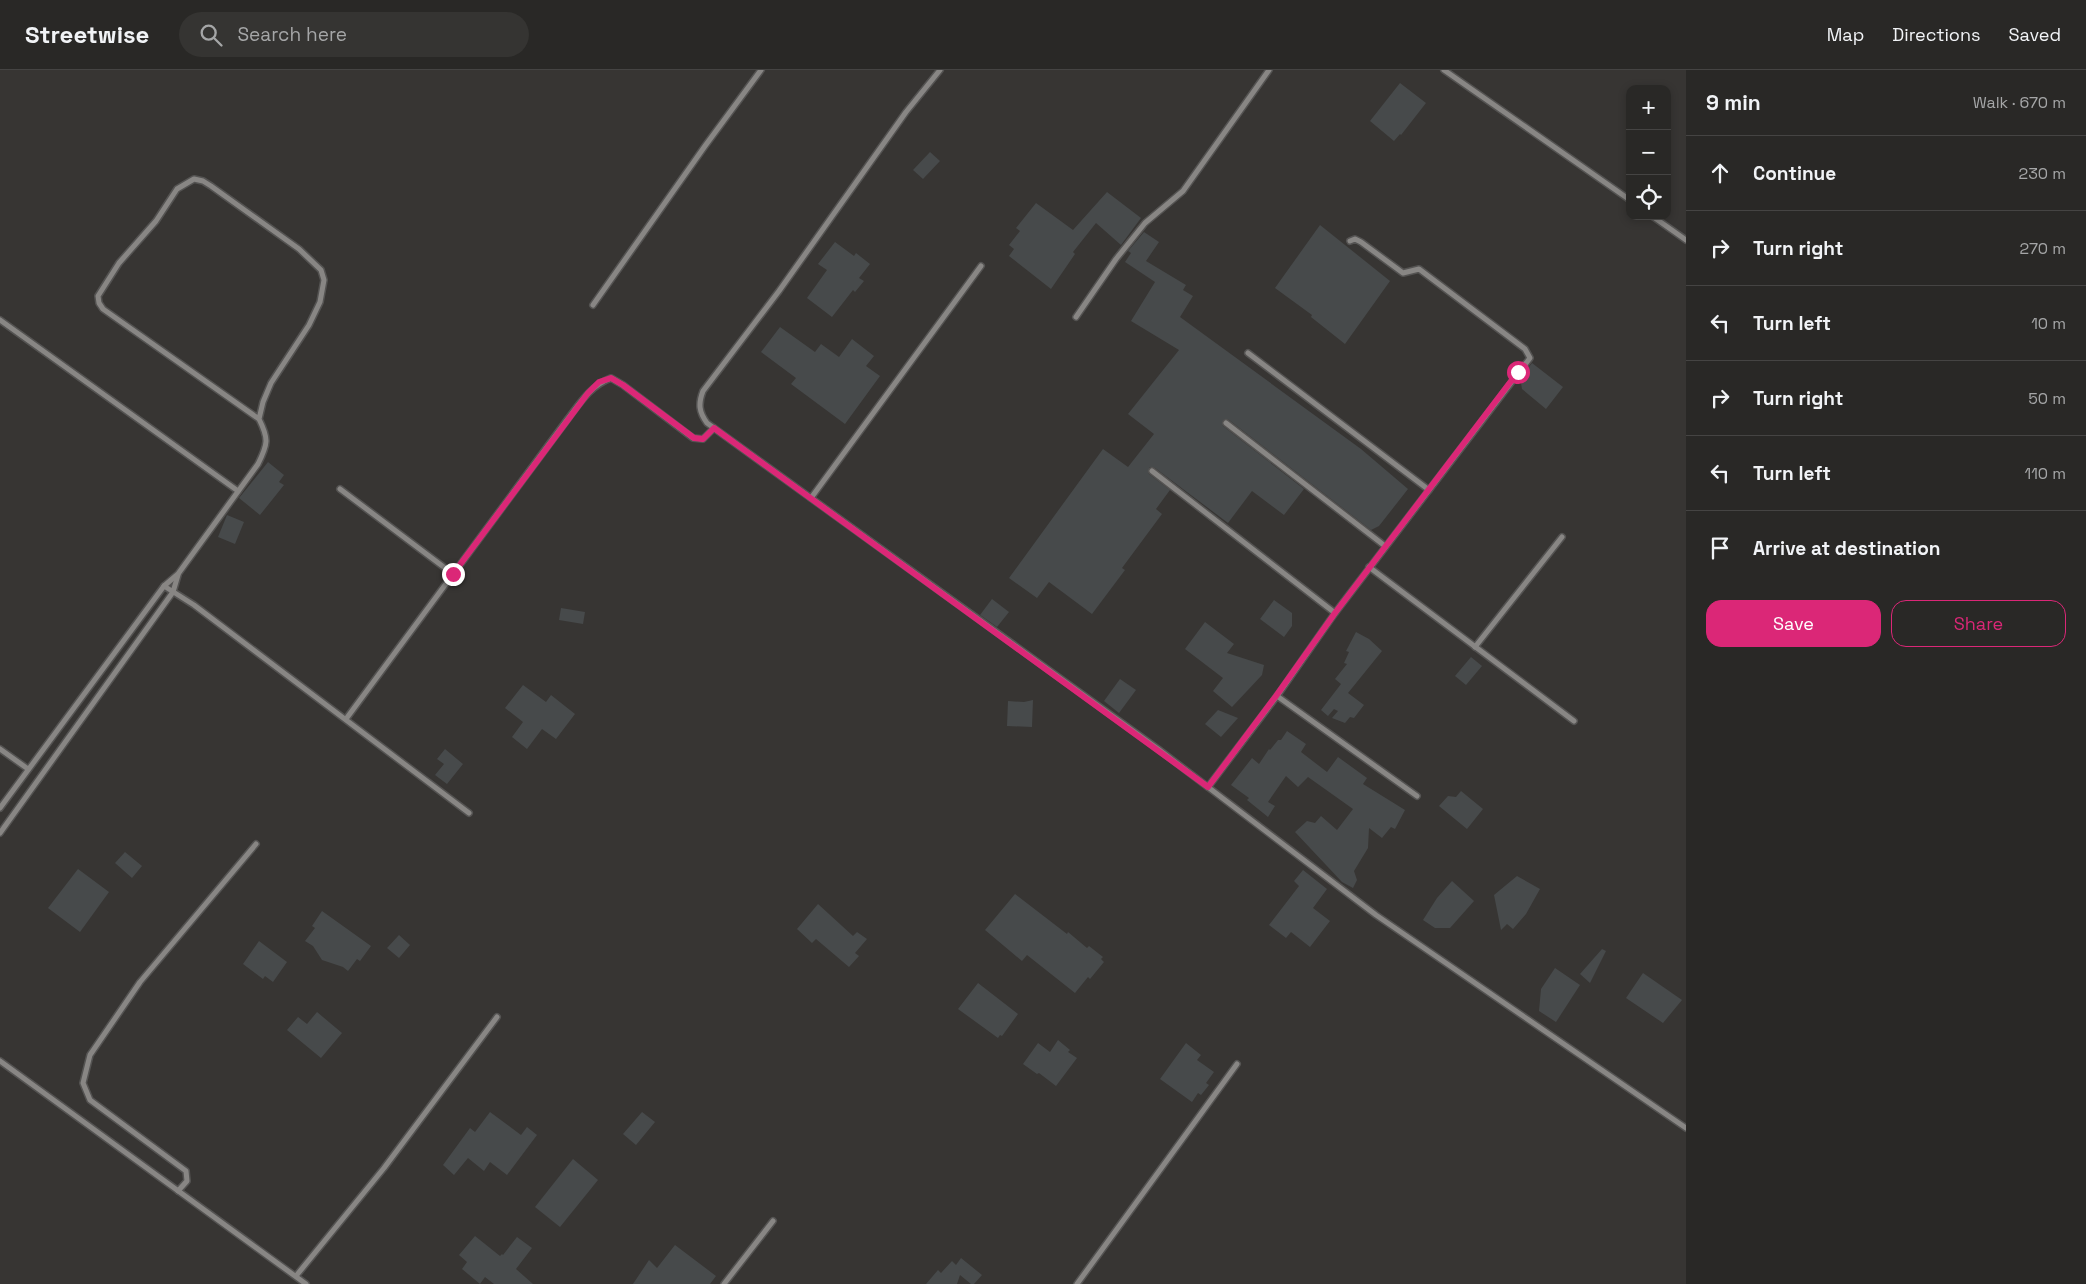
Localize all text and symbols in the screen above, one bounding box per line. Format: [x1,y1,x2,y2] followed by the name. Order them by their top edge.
[179,12,529,57] search box
[25,19,149,50] text: Streetwise
[197,21,225,49] icon: search
[237,22,347,47] text: Search here
[1827,23,1864,46] text: Map
[1892,23,1981,46] text: Directions
[2009,23,2061,46] text: Saved
[1626,85,1671,220] map controls
[1626,85,1671,130] button: +
[1706,89,1761,116] text: 9 min
[1973,92,2066,113] text: Walk · 670 m
[1626,130,1671,175] button: −
[1706,159,1734,187] icon: ahead
[1753,161,1836,186] text: Continue
[2019,163,2066,184] text: 230 m
[1626,175,1671,220] button: locate
[1706,234,1734,262] icon: right
[1753,236,1843,261] text: Turn right
[2019,238,2066,259] text: 270 m
[1706,309,1734,337] icon: left
[1753,311,1831,336] text: Turn left
[2031,313,2066,334] text: 10 m
[1507,361,1530,384] route start
[1706,384,1734,412] icon: right
[1753,386,1843,411] text: Turn right
[2028,388,2066,409] text: 50 m
[1706,459,1734,487] icon: left
[1753,461,1831,486] text: Turn left
[2024,463,2066,484] text: 110 m
[1706,534,1734,562] icon: arrive
[1753,536,1941,561] text: Arrive at destination
[442,563,465,586] route end
[1706,600,1881,647] button: Save
[1891,600,2066,647] button: Share

